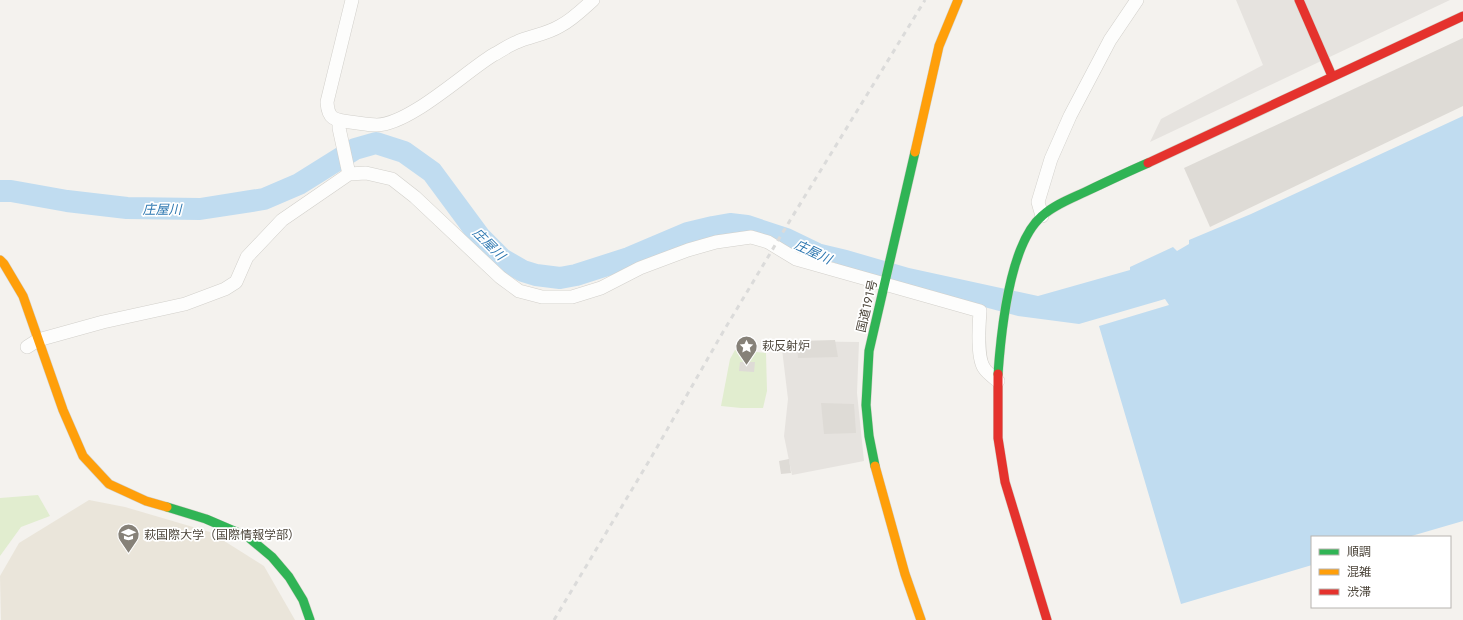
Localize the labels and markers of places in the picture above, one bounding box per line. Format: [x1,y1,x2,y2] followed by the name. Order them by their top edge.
[733,333,759,366] place icon: 萩反射炉
[762,337,810,355] place label: 萩反射炉
[116,522,142,555] school or university icon: 萩国際大学（国際情報学部）
[144,526,300,544] place label: 萩国際大学（国際情報学部）

